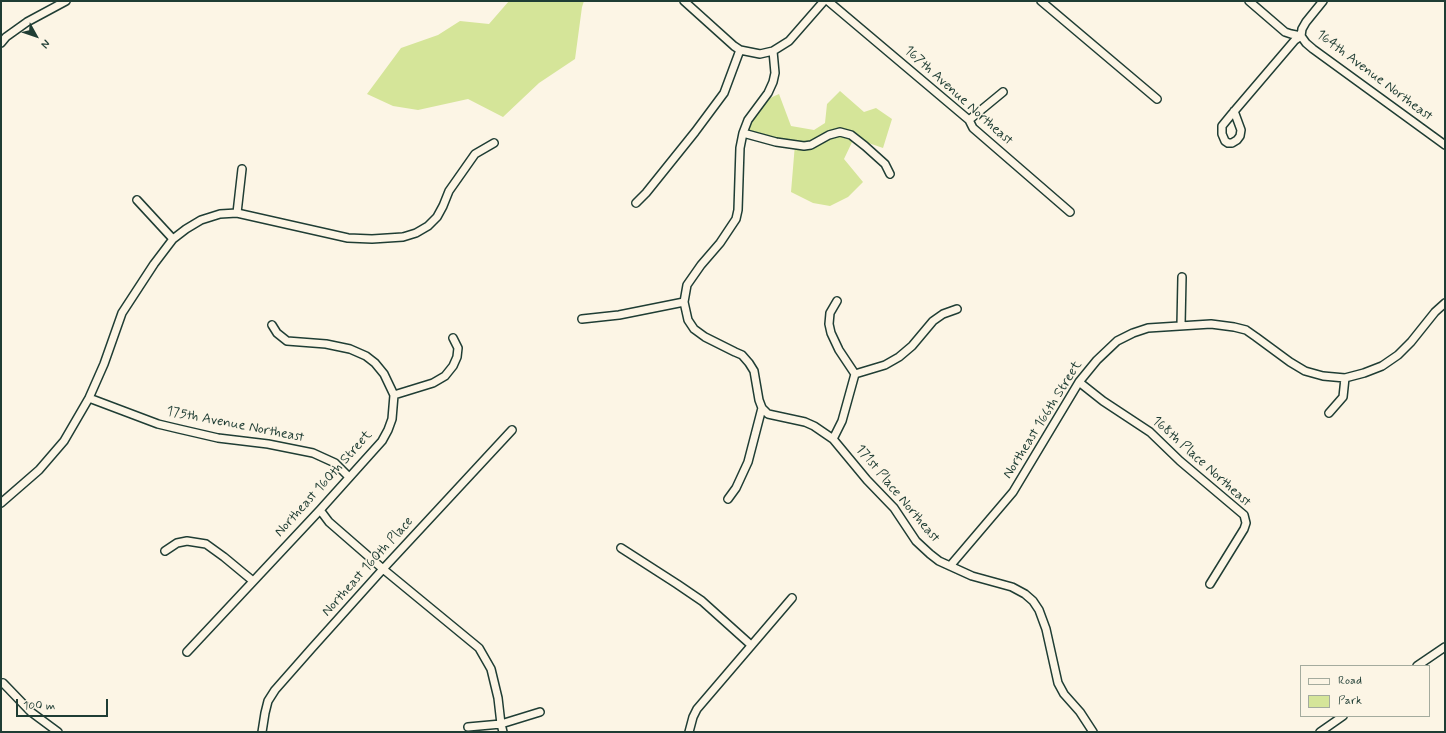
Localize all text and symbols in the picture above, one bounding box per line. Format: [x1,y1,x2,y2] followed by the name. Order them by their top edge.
[16,16,56,56] north arrow
[1312,27,1436,125] street label: 164th Avenue Northeast
[37,36,53,51] text: N
[900,43,1016,149] street label: 167th Avenue Northeast
[1000,358,1086,482] street label: Northeast 166th Street
[165,403,305,447] street label: 175th Avenue Northeast
[1148,413,1254,511] street label: 168th Place Northeast
[272,427,376,541] street label: Northeast 160th Street
[851,442,943,546] street label: 171st Place Northeast
[319,514,417,620] street label: Northeast 160th Place
[1300,665,1430,717] legend
[1338,673,1362,689] text: Road
[18,691,110,717] scale bar
[1338,693,1362,709] text: Park
[23,698,55,714] text: 100 m

